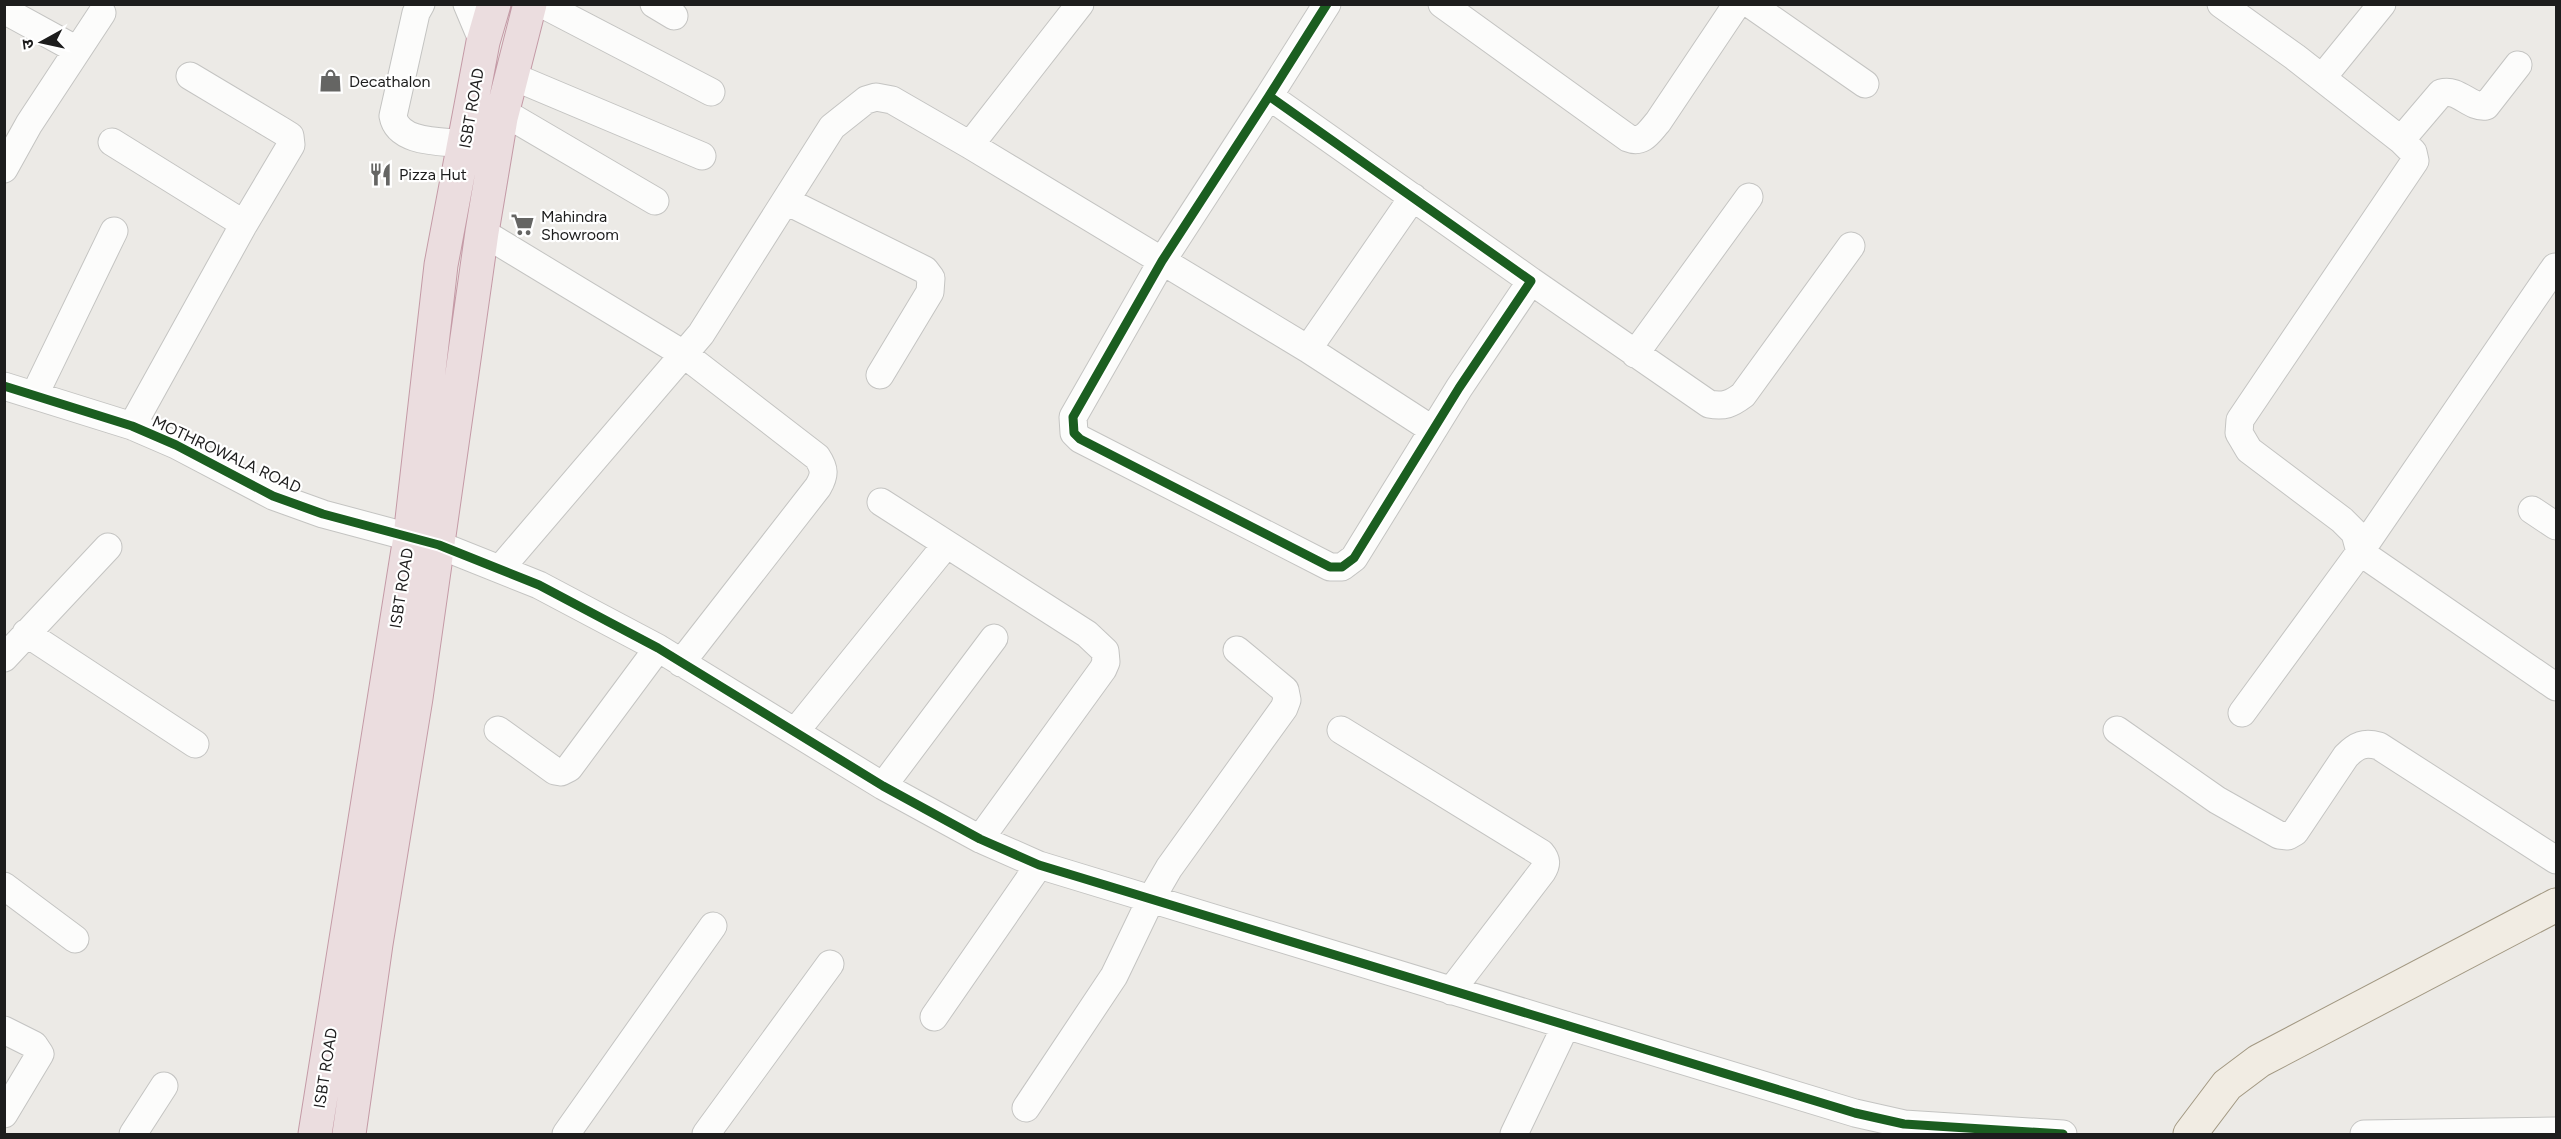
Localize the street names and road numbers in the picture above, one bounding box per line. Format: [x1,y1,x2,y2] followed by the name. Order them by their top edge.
[455,67,488,150] street label: ISBT ROAD
[149,412,304,497] street label: MOTHROWALA ROAD
[386,547,417,630] street label: ISBT ROAD
[310,1027,341,1110] street label: ISBT ROAD

